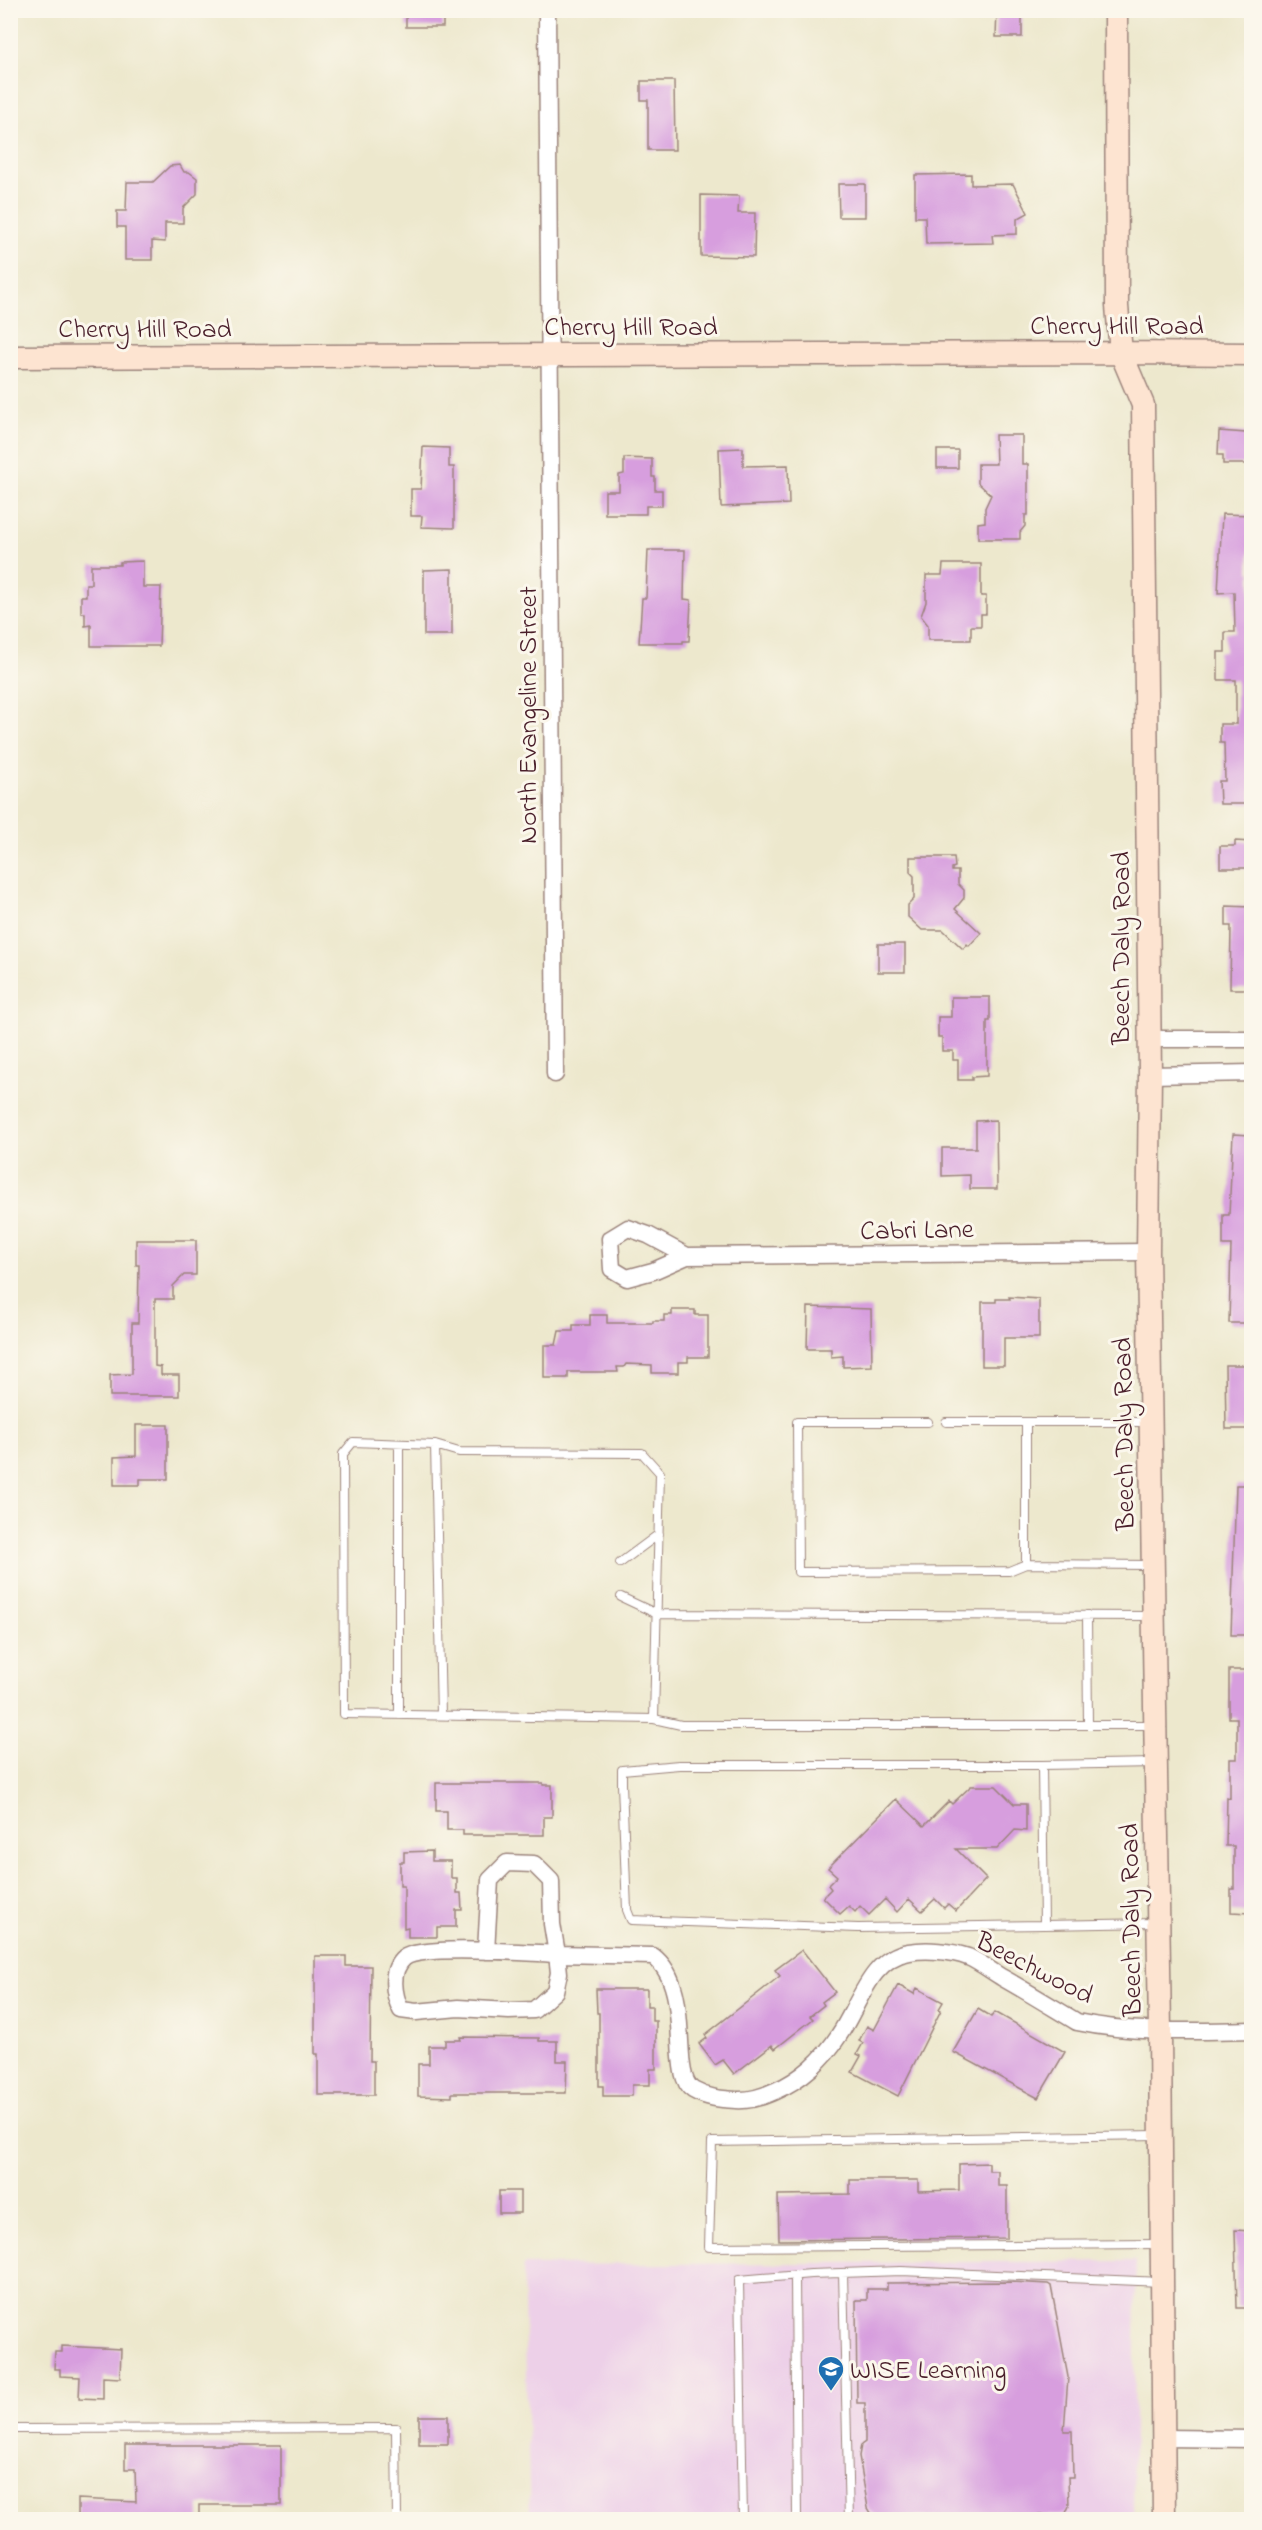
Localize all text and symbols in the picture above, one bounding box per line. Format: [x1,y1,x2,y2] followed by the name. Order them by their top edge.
[1030,308,1204,347] street label: Cherry Hill Road
[544,309,718,348] street label: Cherry Hill Road
[58,311,232,350] street label: Cherry Hill Road
[510,586,549,844] street label: North Evangeline Street
[1103,851,1142,1046] street label: Beech Daly Road
[860,1211,975,1252] street label: Cabri Lane
[1104,1337,1147,1532] street label: Beech Daly Road
[1111,1823,1154,2018] street label: Beech Daly Road
[967,1922,1100,2016] street label: Beechwood
[850,2352,1006,2391] place label: WISE Learning
[816,2354,846,2392] school or university icon: WISE Learning

